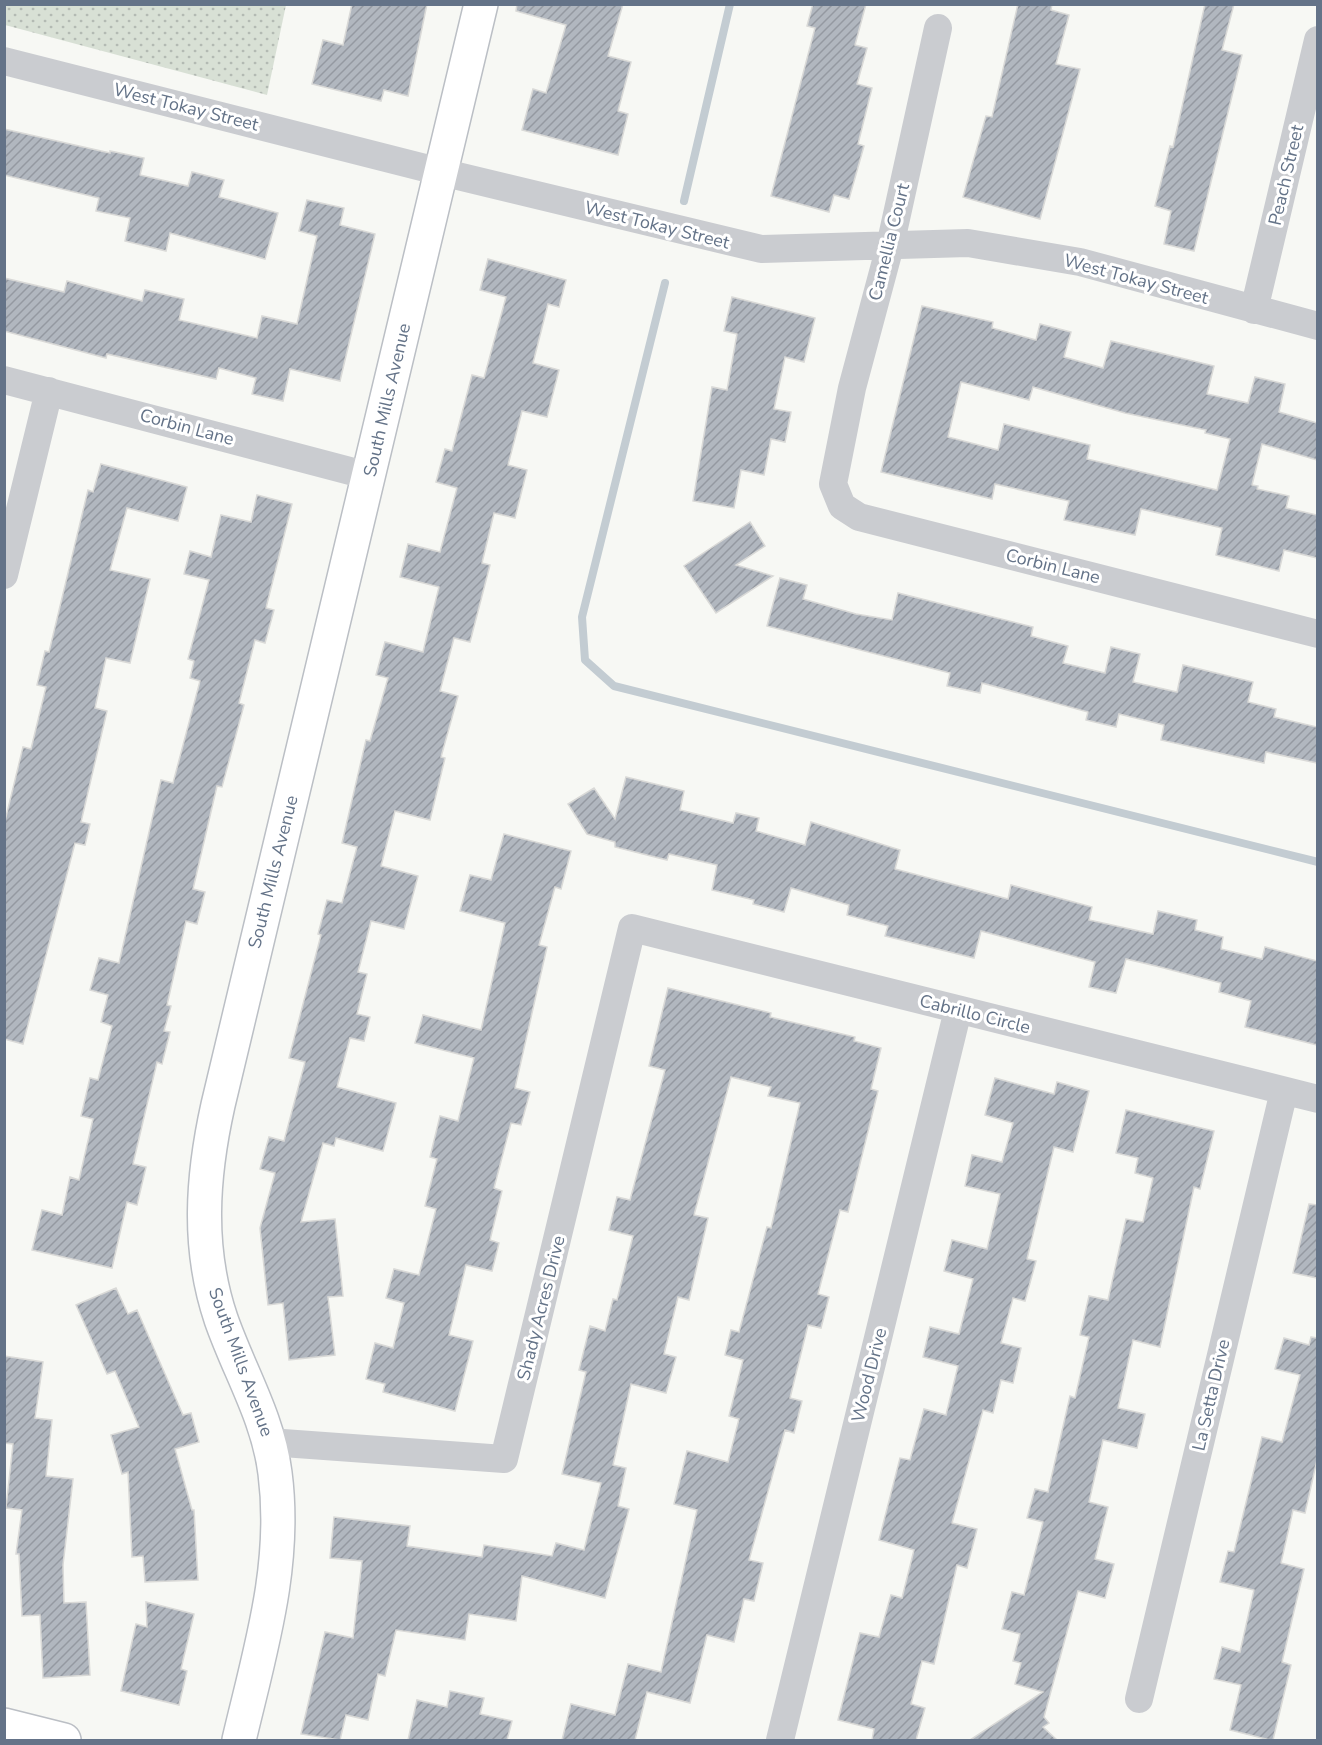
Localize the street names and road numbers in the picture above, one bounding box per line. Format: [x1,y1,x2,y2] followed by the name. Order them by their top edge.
[111,77,262,137] street label: West Tokay Street
[1263,122,1309,228] street label: Peach Street
[863,180,915,303] street label: Camellia Court
[582,195,733,255] street label: West Tokay Street
[1061,248,1212,310] street label: West Tokay Street
[358,321,416,479] street label: South Mills Avenue
[137,403,237,451] street label: Corbin Lane
[1003,543,1103,589] street label: Corbin Lane
[242,793,304,951] street label: South Mills Avenue
[917,989,1033,1039] street label: Cabrillo Circle
[511,1233,571,1383] street label: Shady Acres Drive
[203,1284,279,1440] street label: South Mills Avenue
[846,1325,892,1425] street label: Wood Drive
[1187,1337,1235,1453] street label: La Setta Drive

